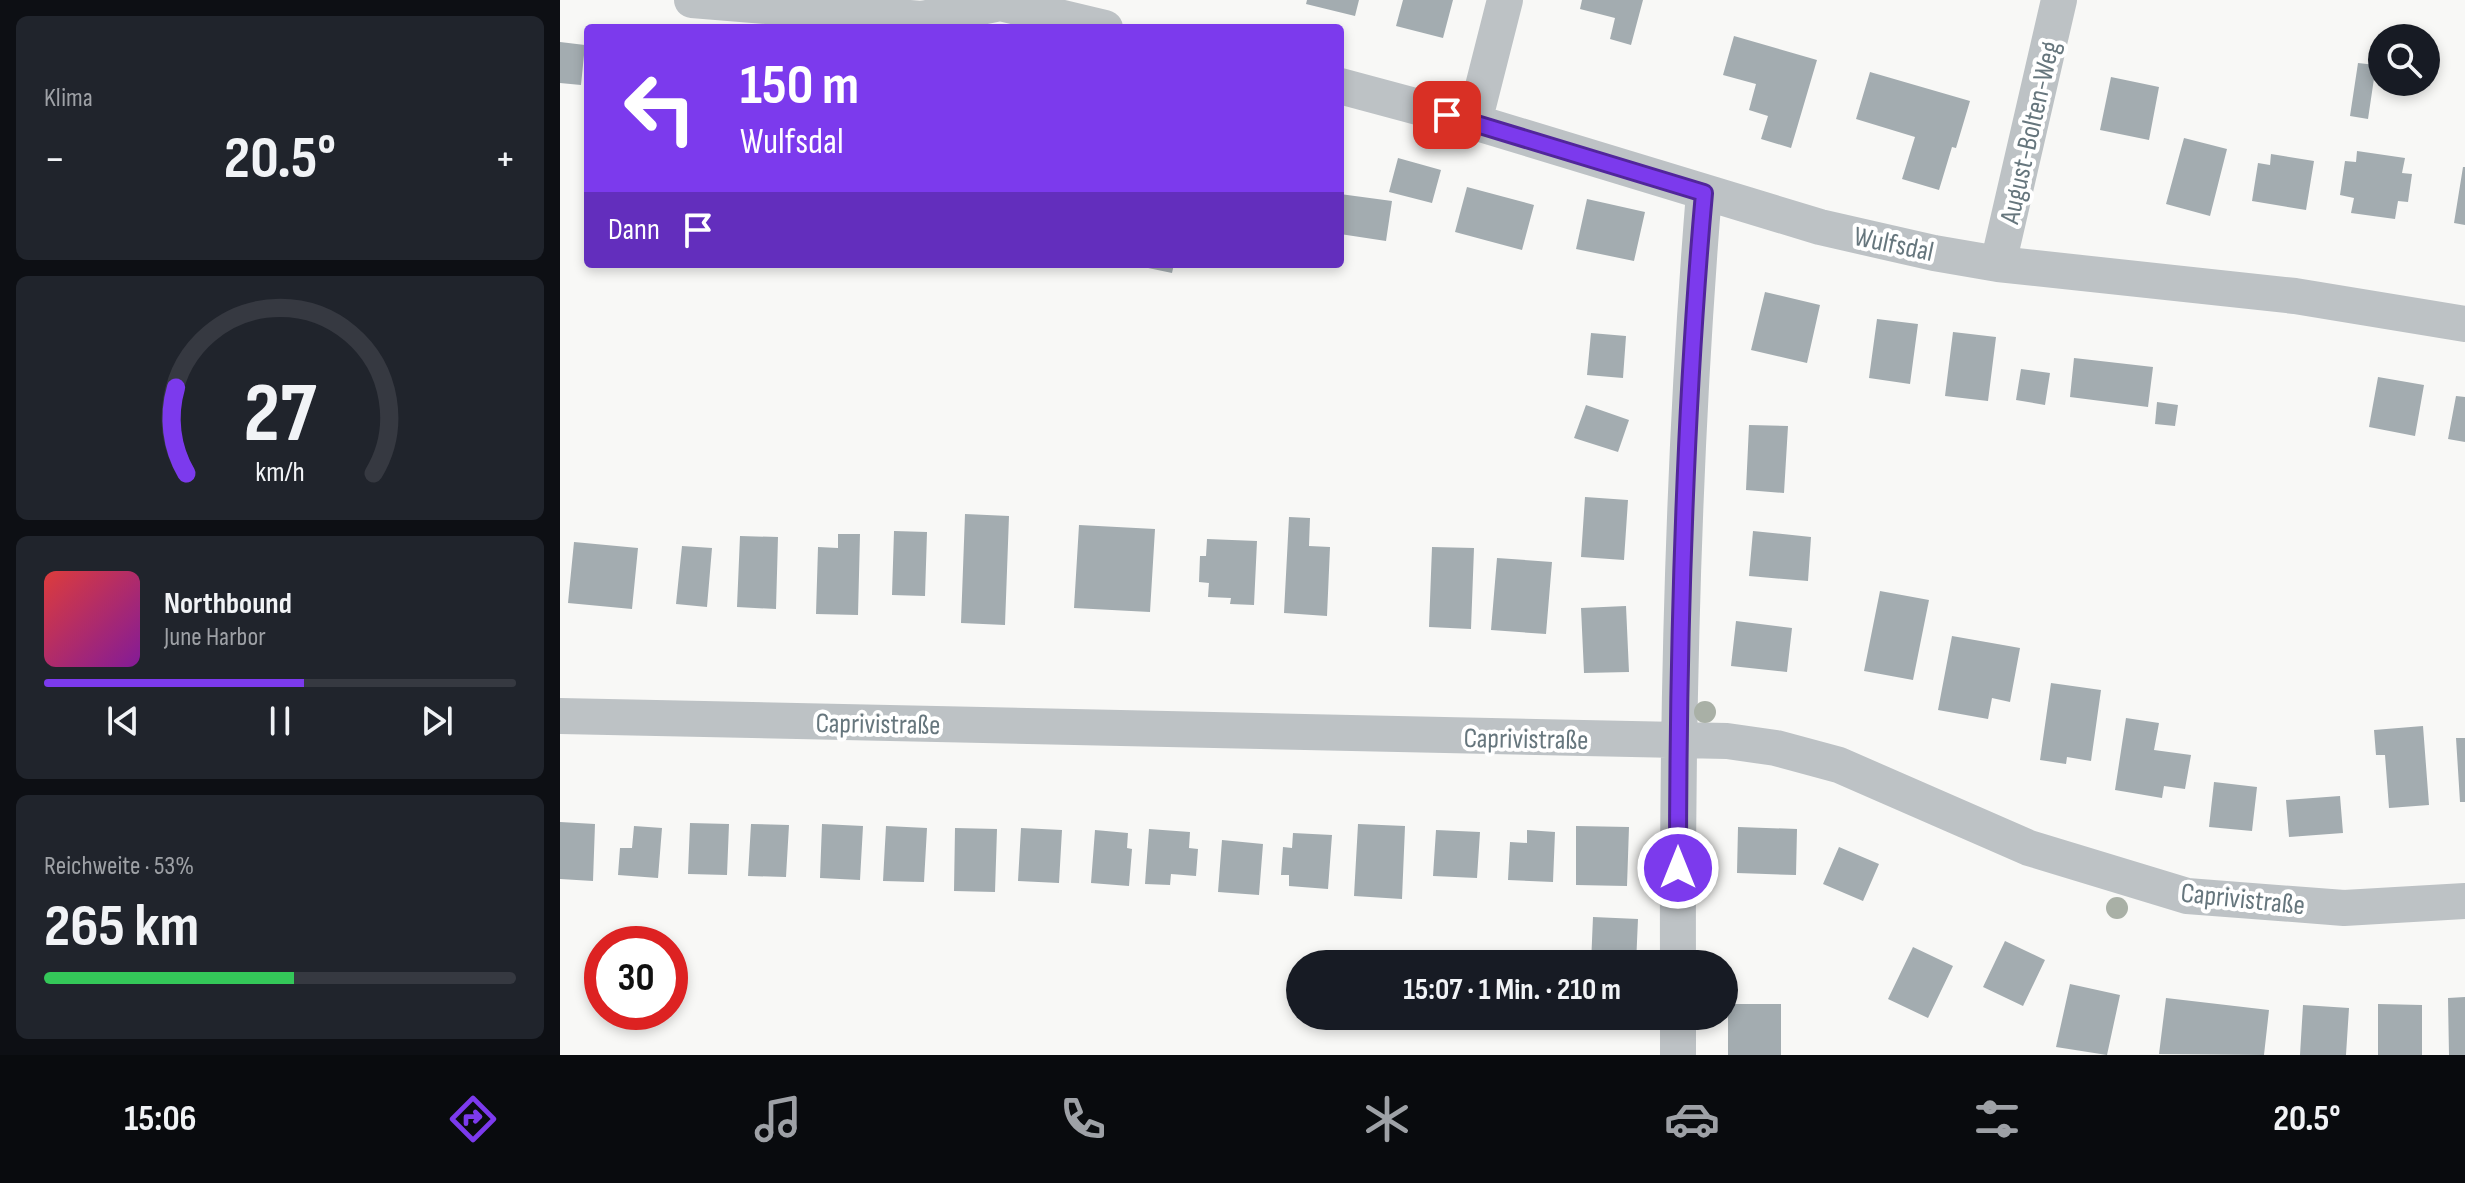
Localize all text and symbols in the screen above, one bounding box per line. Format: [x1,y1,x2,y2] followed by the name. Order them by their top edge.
[2368,24,2440,96] map controls
[2368,24,2440,96] button: search
[1993,38,2067,228] street label: August-Bolten-Weg
[740,53,859,120] text: 150 m
[608,56,712,160] icon: left
[1413,81,1481,149] pin
[44,83,93,114] text: Klima
[1425,93,1469,137] icon: arrive
[740,121,844,164] text: Wulfsdal
[224,123,336,195] text: 20.5°
[44,133,66,186] text: −
[494,133,516,186] text: +
[676,208,720,252] icon: arrive
[608,212,660,248] text: Dann
[1851,220,1937,269] street label: Wulfsdal
[244,364,317,464] text: 27
[255,455,305,490] text: km/h
[164,586,292,622] text: Northbound
[164,622,266,653] text: June Harbor
[101,699,145,743] icon: previous
[258,699,302,743] icon: pause
[415,699,459,743] icon: next
[815,707,941,742] street label: Caprivistraße
[1463,722,1589,757] street label: Caprivistraße
[1636,826,1720,910] position arrow
[44,851,194,882] text: Reichweite · 53%
[2179,877,2307,922] street label: Caprivistraße
[44,891,199,963] text: 265 km
[584,926,688,1030] speed limit sign: 30
[1403,972,1621,1008] text: 15:07 · 1 Min. · 210 m
[445,1091,501,1147] icon: directions
[750,1091,806,1147] icon: music
[1055,1091,1111,1147] icon: phone
[1359,1091,1415,1147] icon: climate
[1664,1091,1720,1147] icon: car
[1969,1091,2025,1147] icon: filters
[124,1098,196,1141] text: 15:06
[2273,1098,2341,1141] text: 20.5°

